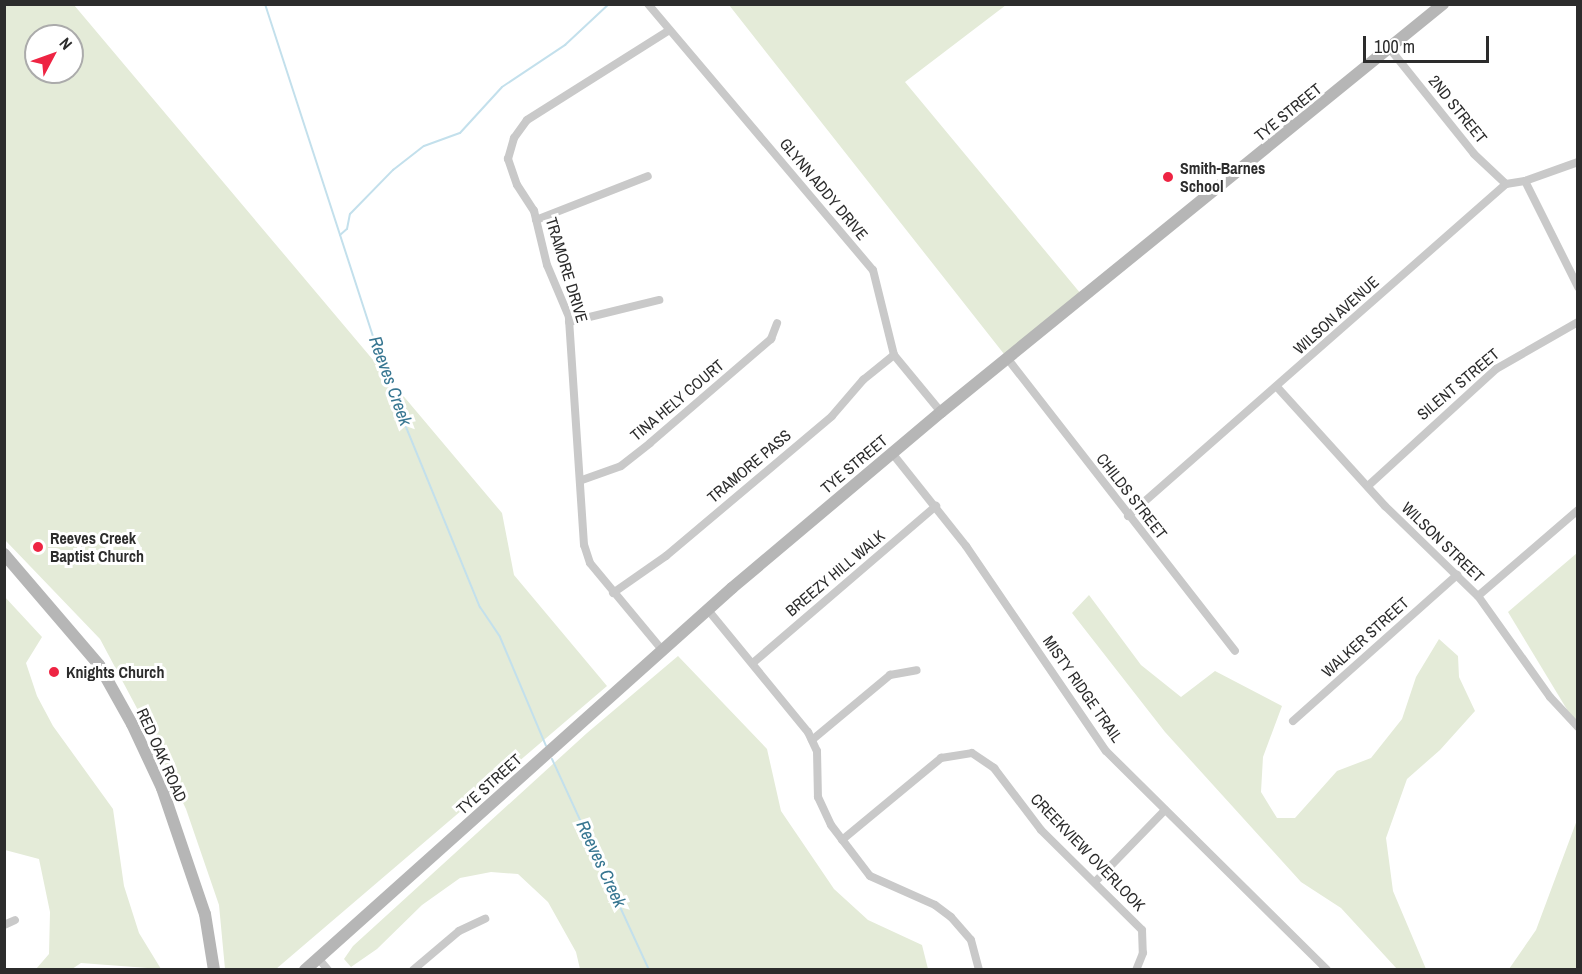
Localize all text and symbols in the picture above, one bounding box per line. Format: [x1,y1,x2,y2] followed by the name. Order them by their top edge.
[24,24,84,84] north arrow
[1366,24,1492,62] scale bar
[55,33,77,54] text: N
[1374,34,1415,59] text: 100 m
[1425,71,1491,147] street label: 2ND STREET
[1251,79,1325,145] street label: TYE STREET
[775,134,873,244] street label: GLYNN ADDY DRIVE
[1180,158,1265,196] place label: Smith-Barnes School
[1161,170,1175,184] marker: Smith-Barnes School
[542,215,592,325] street label: TRAMORE DRIVE
[1289,272,1383,358] street label: WILSON AVENUE
[364,333,416,429] water label: Reeves Creek
[1413,344,1503,424] street label: SILENT STREET
[626,355,728,445] street label: TINA HELY COURT
[703,425,795,507] street label: TRAMORE PASS
[817,431,891,497] street label: TYE STREET
[1093,449,1171,543] street label: CHILDS STREET
[1398,498,1488,586] street label: WILSON STREET
[781,526,889,620] street label: BREEZY HILL WALK
[50,528,144,566] place label: Reeves Creek Baptist Church
[31,540,45,554] marker: Reeves Creek Baptist Church
[1318,593,1412,681] street label: WALKER STREET
[1039,632,1127,746] street label: MISTY RIDGE TRAIL
[66,662,164,682] place label: Knights Church
[47,665,61,679] marker: Knights Church
[133,705,191,805] street label: RED OAK ROAD
[453,750,525,818] street label: TYE STREET
[1027,789,1149,915] street label: CREEKVIEW OVERLOOK
[571,817,631,911] water label: Reeves Creek

